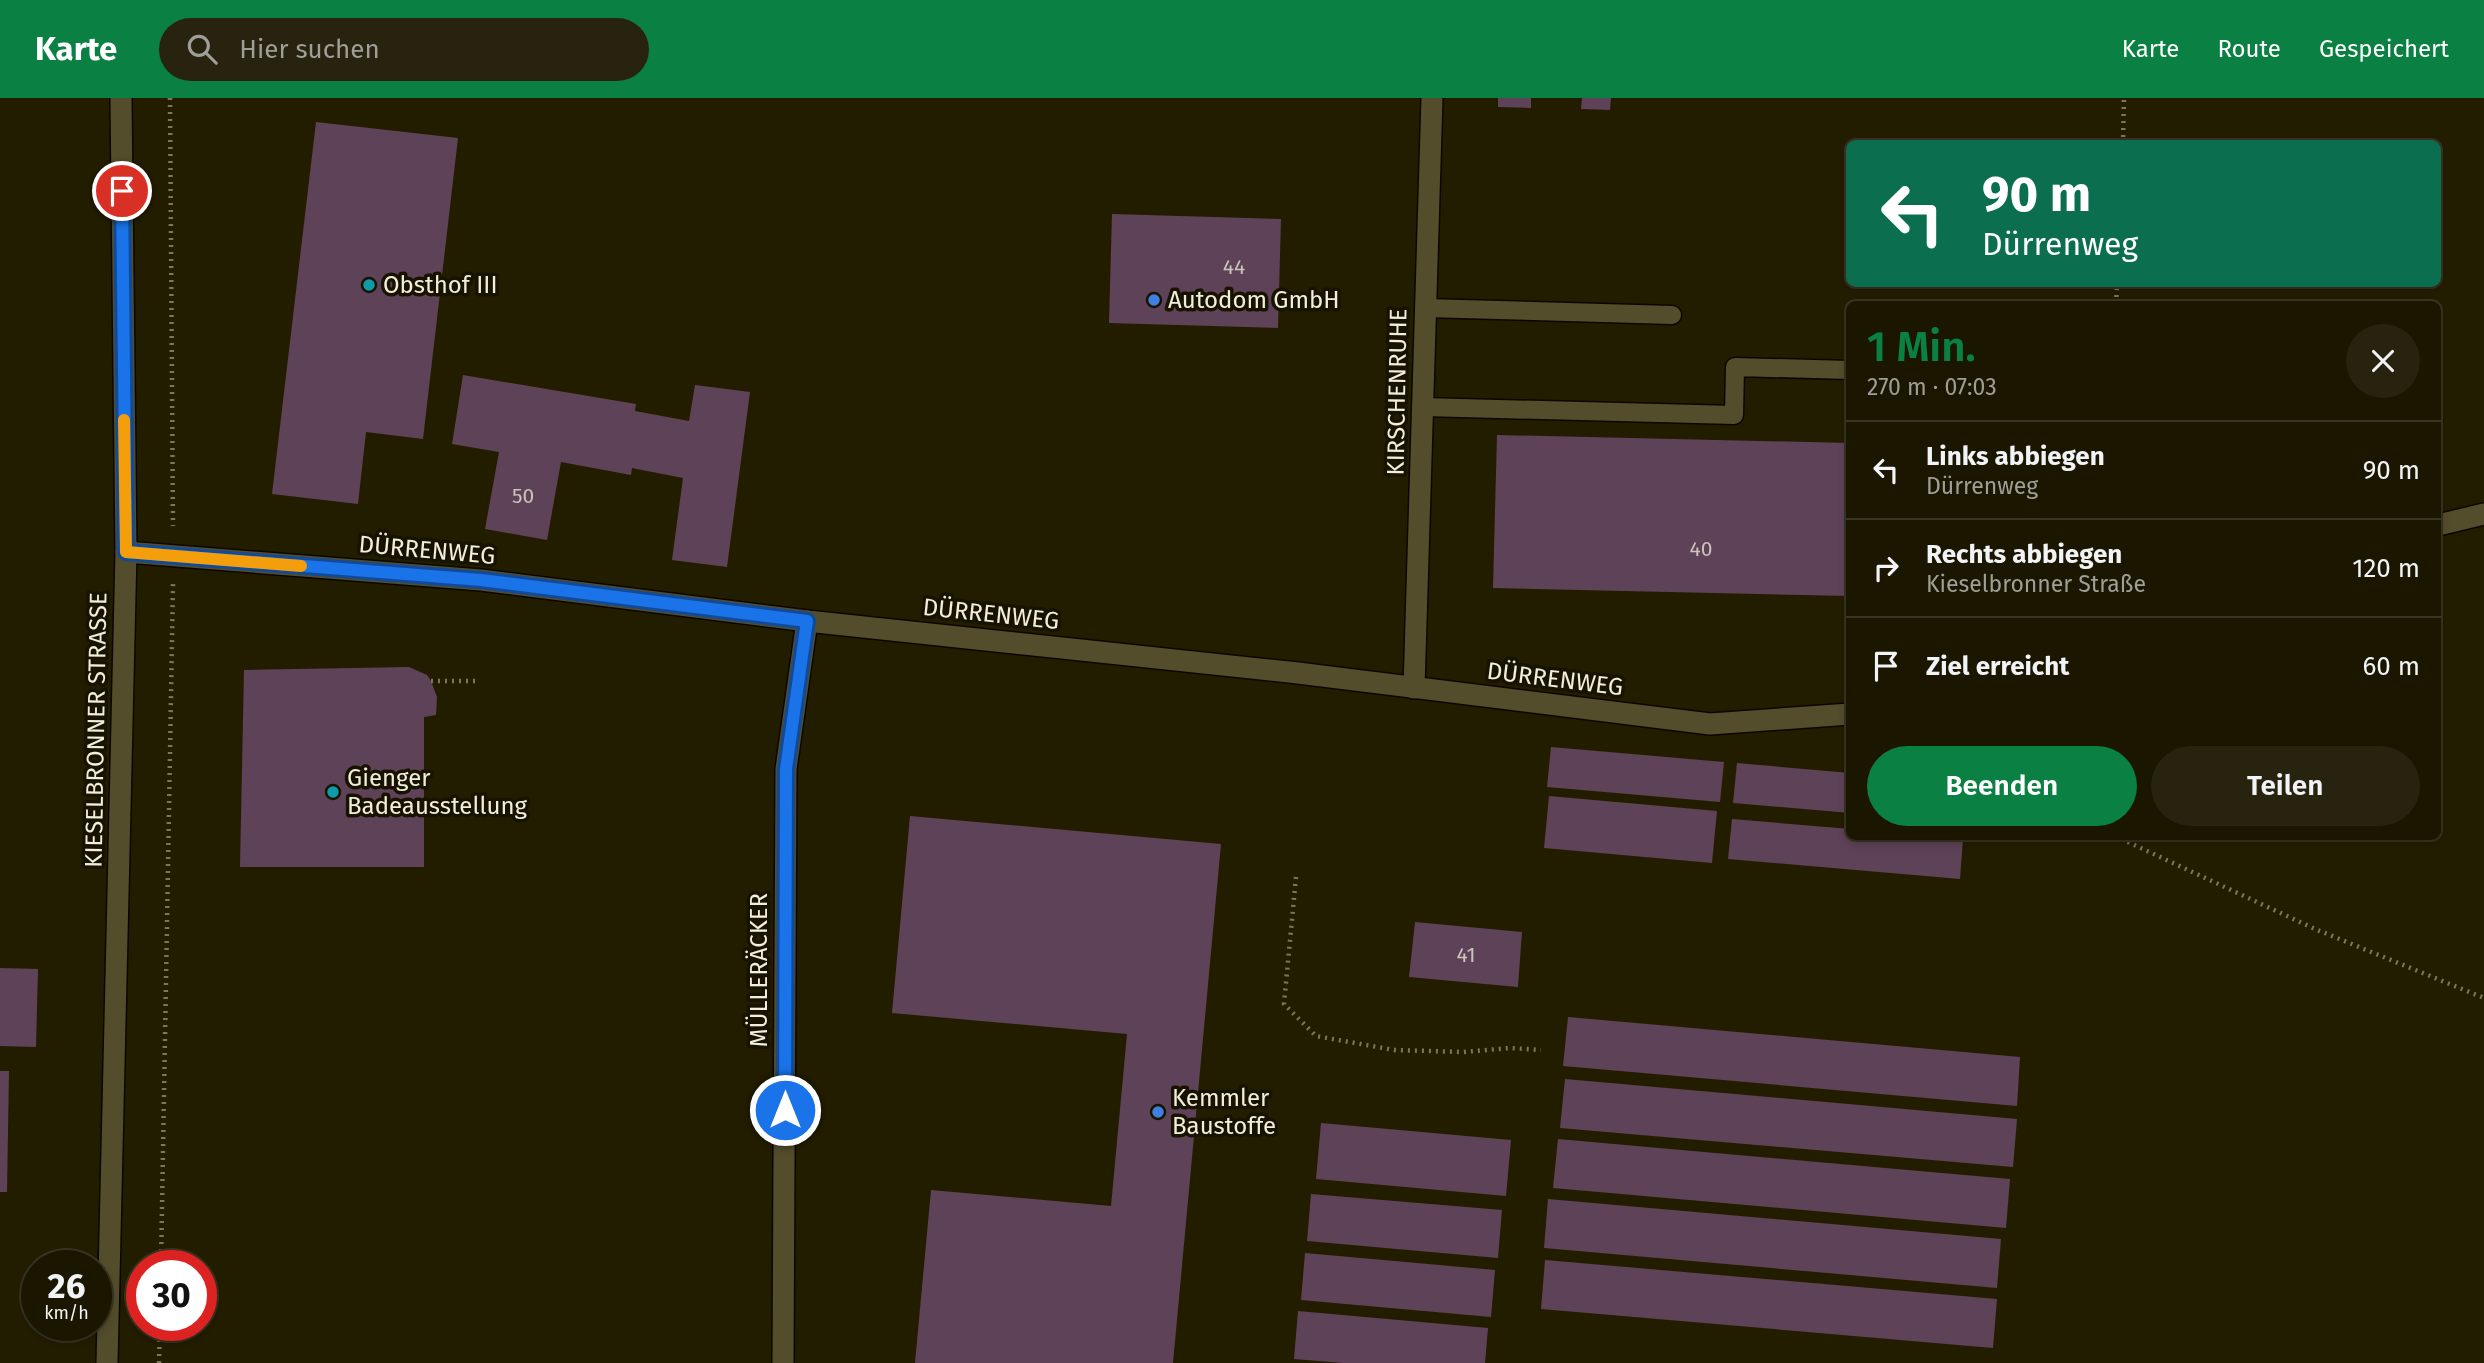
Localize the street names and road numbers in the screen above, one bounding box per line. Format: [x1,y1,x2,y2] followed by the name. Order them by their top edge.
[1382,308,1412,476] street label: KIRSCHENRUHE
[357,530,497,570] street label: DÜRRENWEG
[80,592,112,868] street label: KIESELBRONNER STRASSE
[921,593,1061,635] street label: DÜRRENWEG
[1485,657,1625,701] street label: DÜRRENWEG
[745,893,773,1047] street label: MÜLLERÄCKER

